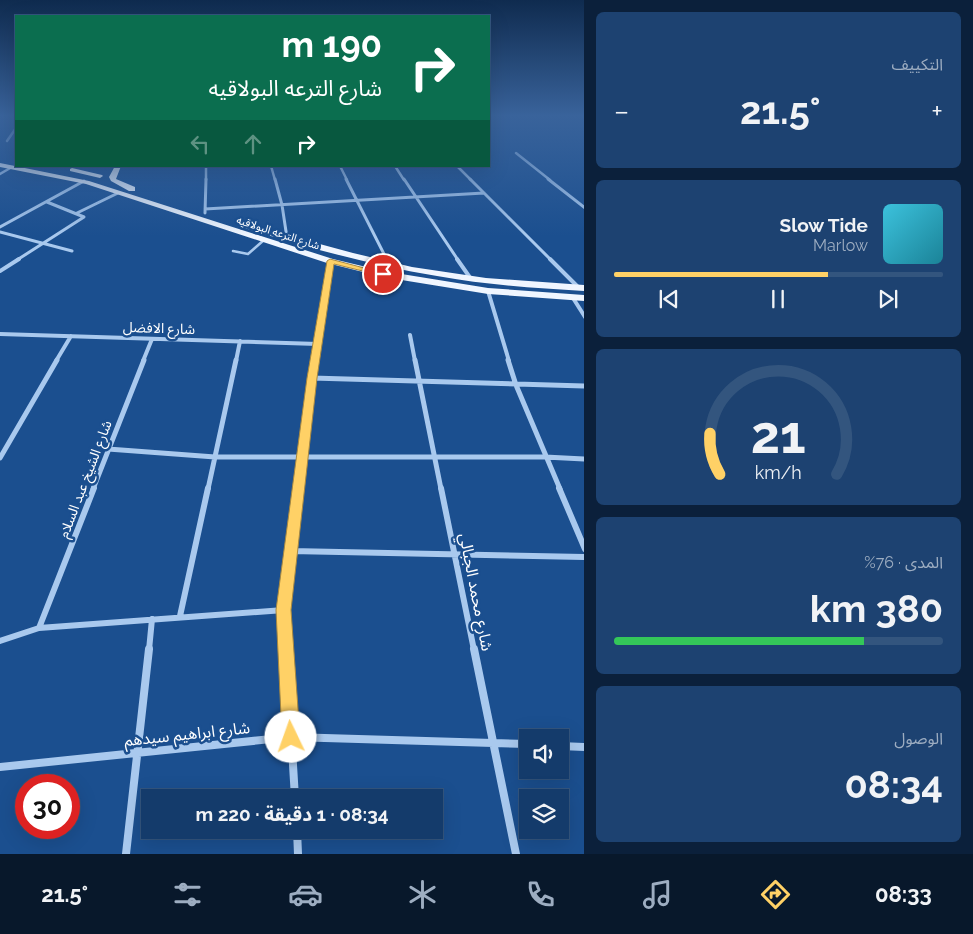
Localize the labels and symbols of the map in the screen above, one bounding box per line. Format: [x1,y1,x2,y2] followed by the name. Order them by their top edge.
[234,213,322,254] street label: شارع الترعه البولاقيه
[362,253,404,295] pin
[123,319,195,340] street label: شارع الافضل
[55,418,118,541] street label: شارع الشيخ عبد السلام
[452,531,497,653] street label: شارع محمد الجبالي
[264,710,316,762] position arrow
[123,718,251,753] street label: شارع ابراهيم سيدهم
[15,774,80,839] speed limit sign: 30

